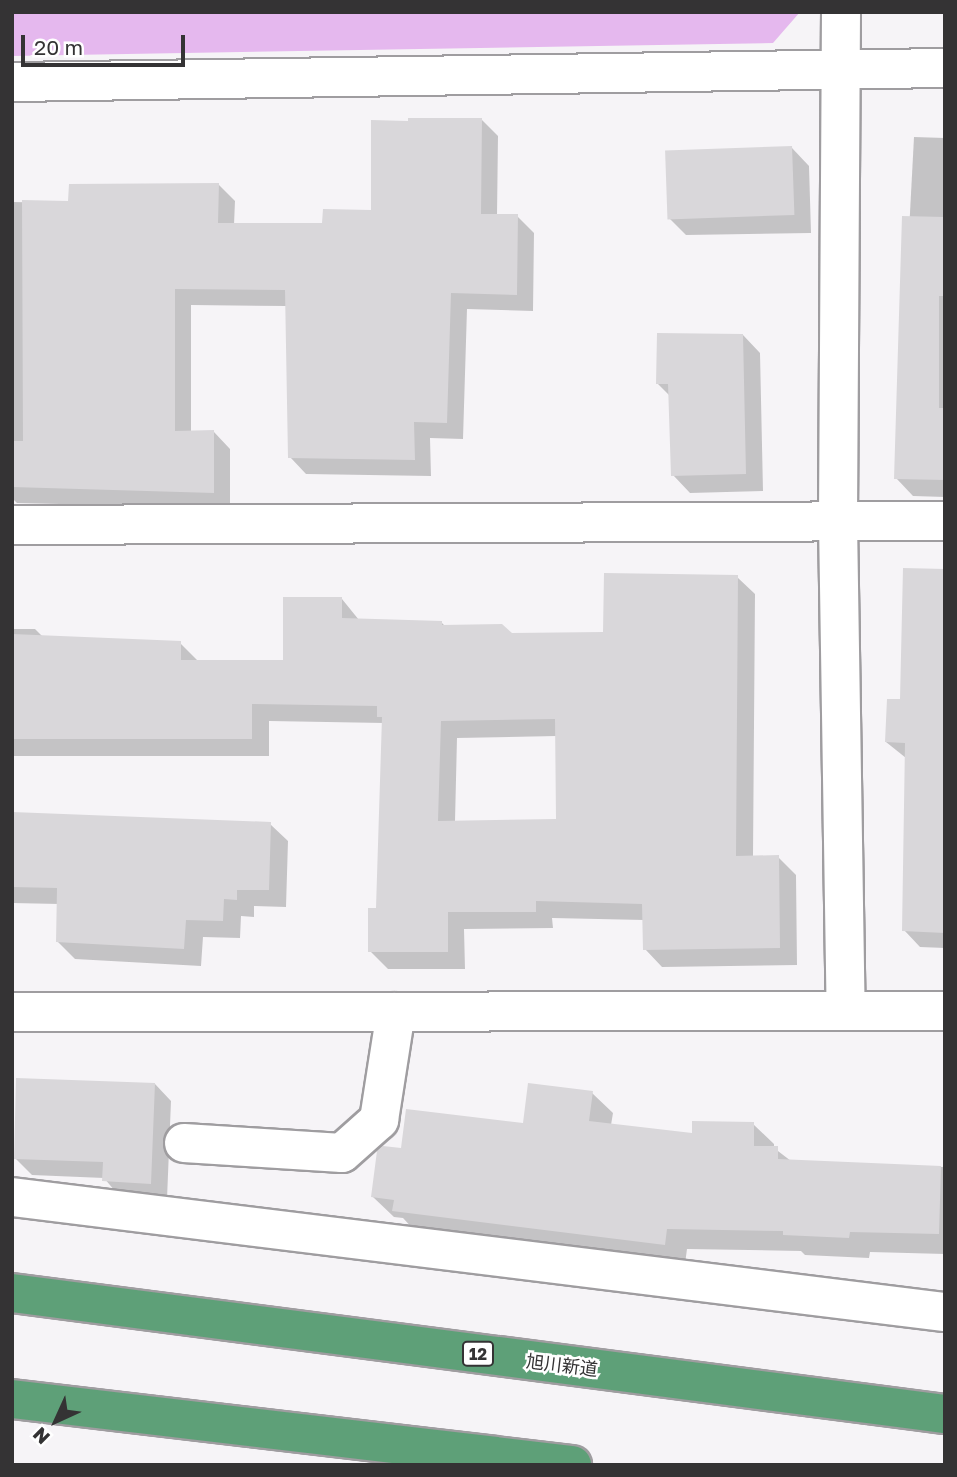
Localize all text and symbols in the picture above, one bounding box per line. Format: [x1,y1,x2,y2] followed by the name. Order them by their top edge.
[24,21,189,65] scale bar
[34,34,83,60] text: 20 m
[461,1342,496,1366] road number: 12
[525,1350,599,1380] street label: 旭川新道
[21,1386,91,1456] north arrow
[28,1423,54,1449] text: N

